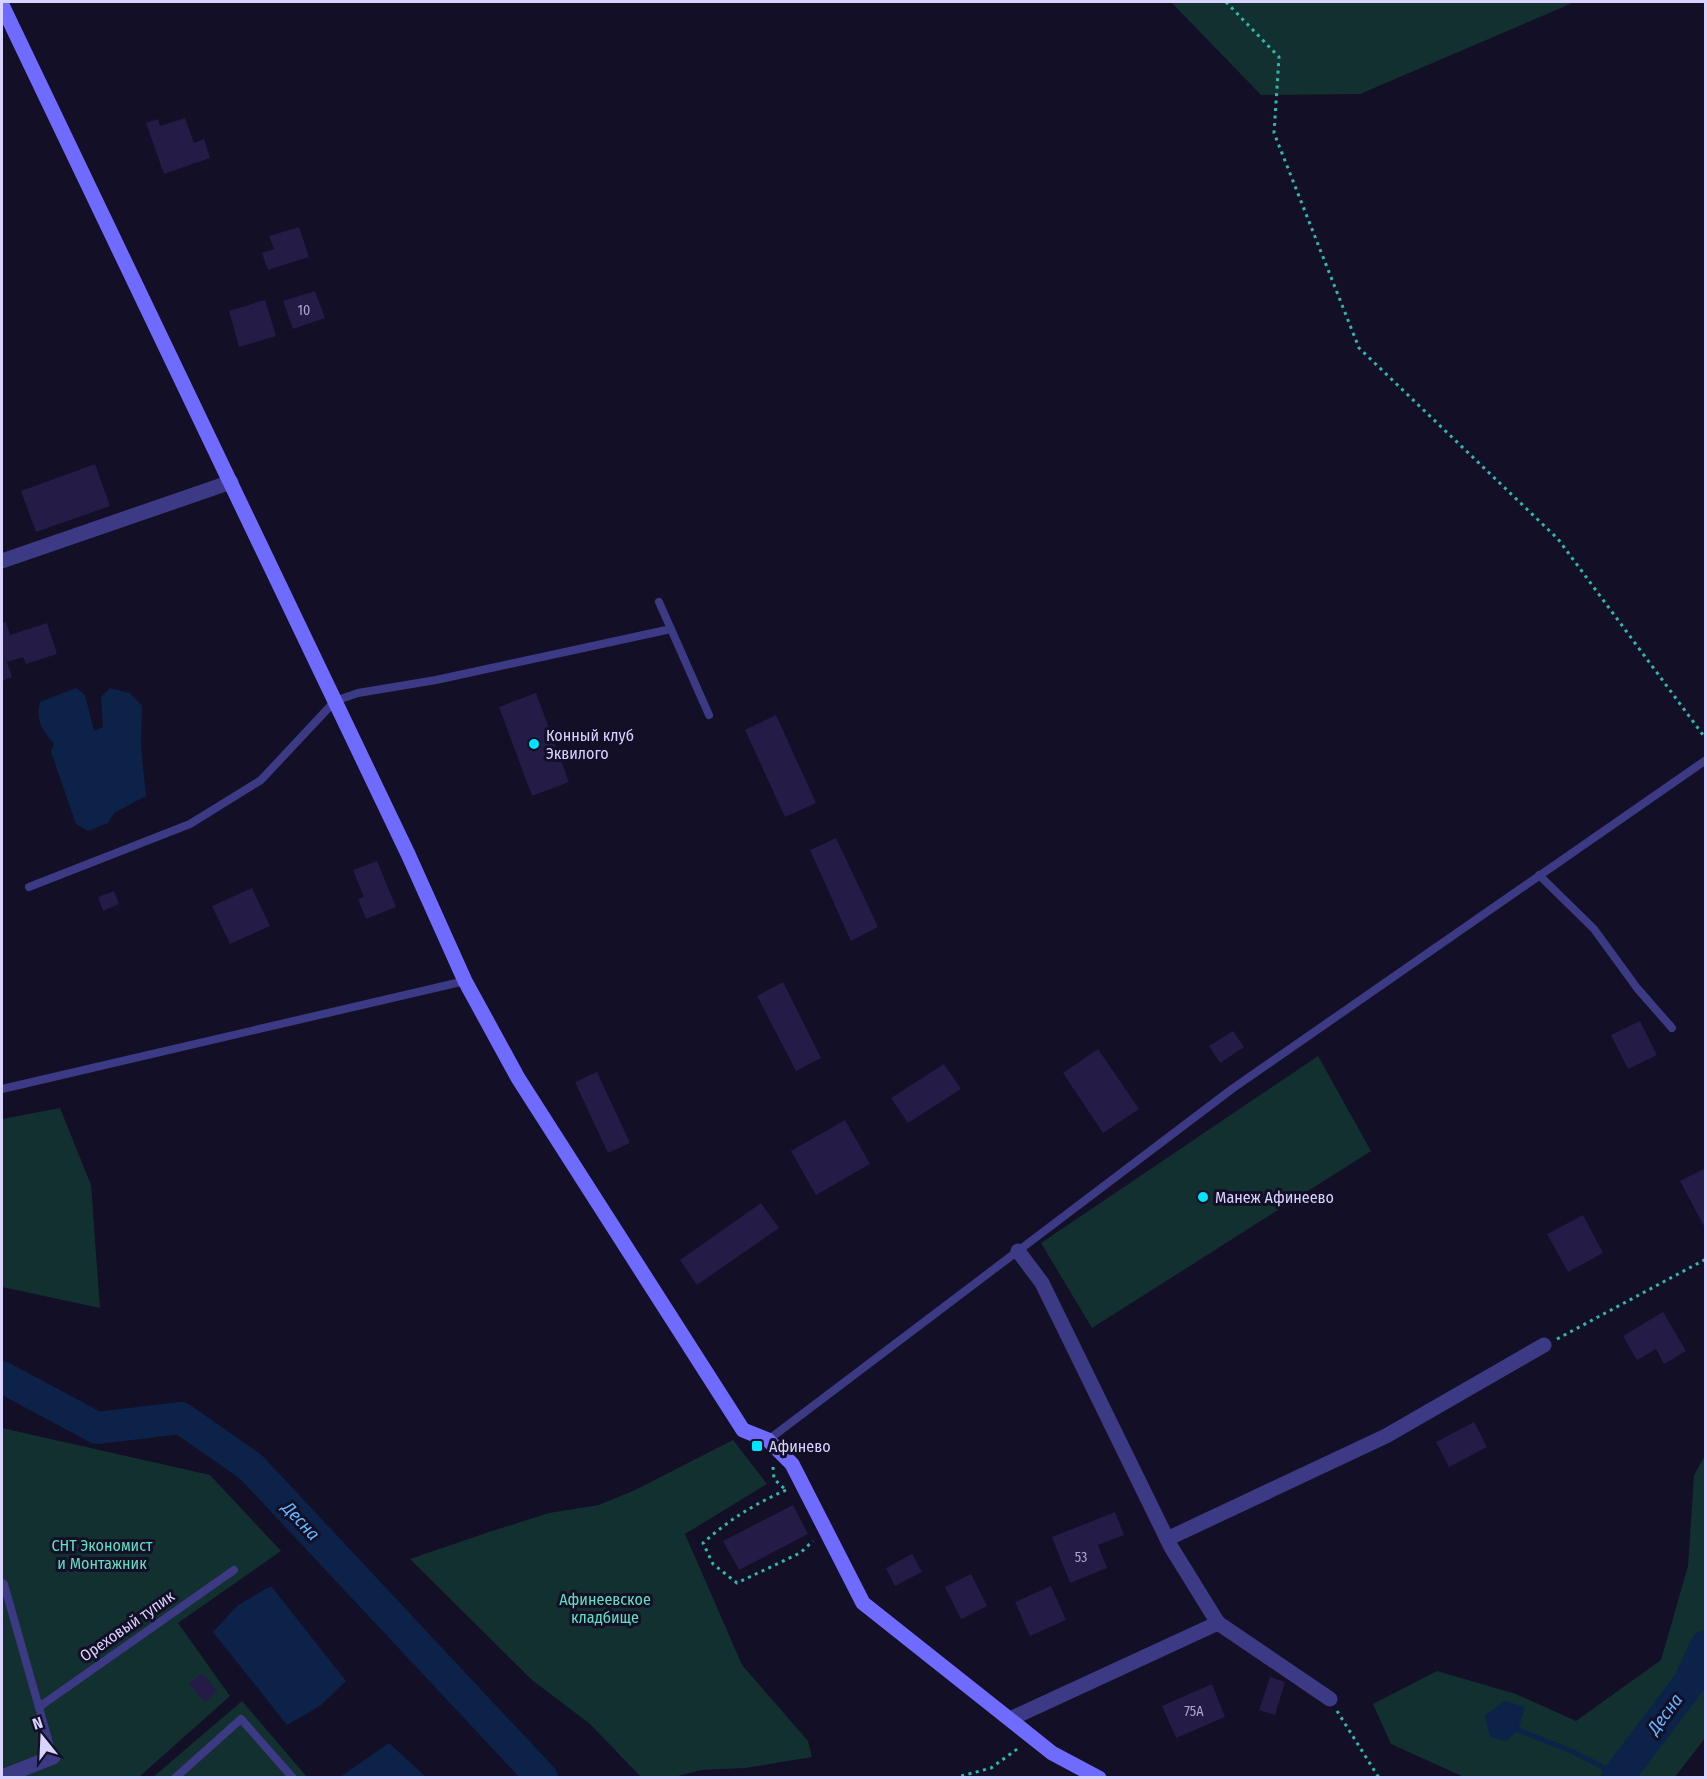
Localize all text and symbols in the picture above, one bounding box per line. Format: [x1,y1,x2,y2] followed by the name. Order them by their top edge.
[298,302,310,319] house number: 10
[546,726,634,763] place label: Конный клуб Эквилого
[527,737,541,751] marker: Конный клуб Эквилого
[1215,1188,1334,1207] place label: Манеж Афинеево
[1196,1190,1210,1204] marker: Манеж Афинеево
[769,1437,831,1456] place label: Афинево
[750,1439,764,1453] marker: Афинево
[276,1496,324,1545] water label: Десна
[51,1536,153,1573] park label: СНТ Экономист и Монтажник
[1075,1549,1087,1566] house number: 53
[76,1586,178,1666] street label: Ореховый тупик
[559,1590,651,1627] park label: Афинеевское кладбище
[1641,1689,1687,1740] water label: Десна
[1184,1703,1204,1720] house number: 75А
[12,1707,72,1767] north arrow
[30,1713,45,1734] text: N

